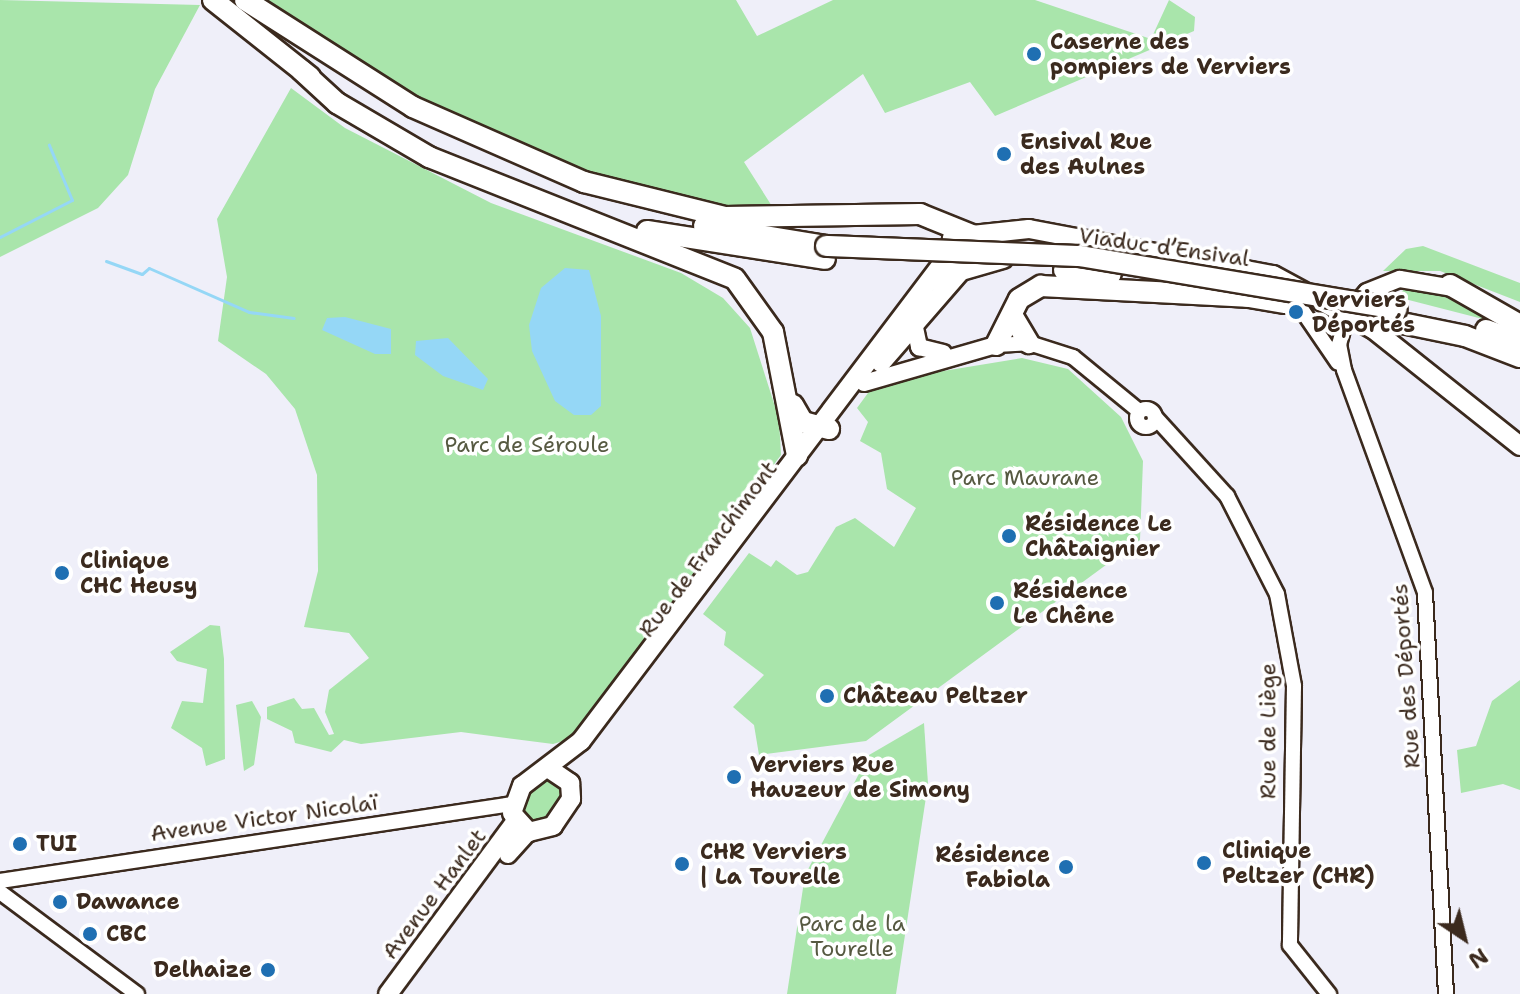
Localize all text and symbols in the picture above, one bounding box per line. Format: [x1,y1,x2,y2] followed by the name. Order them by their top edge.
[1050,28,1291,80] place label: Caserne des pompiers de Verviers
[1025,45,1043,63] marker: Caserne des pompiers de Verviers
[1020,128,1152,180] place label: Ensival Rue des Aulnes
[995,145,1013,163] marker: Ensival Rue des Aulnes
[1077,222,1251,272] street label: Viaduc d’Ensival
[1312,286,1415,338] place label: Verviers Déportés
[1287,303,1305,321] marker: Verviers Déportés
[445,432,609,458] park label: Parc de Séroule
[633,456,783,642] street label: Rue de Franchimont
[951,465,1099,491] park label: Parc Maurane
[1025,510,1172,562] place label: Résidence Le Châtaignier
[1000,527,1018,545] marker: Résidence Le Châtaignier
[80,547,197,598] place label: Clinique CHC Heusy
[51,562,73,584] marker: Clinique CHC Heusy
[1013,577,1128,628] place label: Résidence Le Chêne
[1386,583,1426,769] street label: Rue des Déportés
[988,594,1006,612] marker: Résidence Le Chêne
[1255,663,1281,799] street label: Rue de Liège
[843,683,1028,709] place label: Château Peltzer
[818,687,836,705] marker: Château Peltzer
[750,751,970,802] place label: Verviers Rue Hauzeur de Simony
[725,768,743,786] marker: Verviers Rue Hauzeur de Simony
[149,789,379,847] street label: Avenue Victor Nicolaï
[376,824,492,964] street label: Avenue Hanlet
[36,831,77,857] place label: TUI
[11,835,29,853] marker: TUI
[1222,837,1375,888] place label: Clinique Peltzer (CHR)
[700,838,847,890] place label: CHR Verviers | La Tourelle
[935,841,1050,892] place label: Résidence Fabiola
[1193,852,1215,874] marker: Clinique Peltzer (CHR)
[671,853,693,875] marker: CHR Verviers | La Tourelle
[1057,858,1075,876] marker: Résidence Fabiola
[76,889,180,915] place label: Dawance
[51,893,69,911] marker: Dawance
[1424,898,1504,978] north arrow
[799,910,905,962] park label: Parc de la Tourelle
[106,921,147,947] place label: CBC
[81,925,99,943] marker: CBC
[1463,941,1494,975] text: N
[153,957,252,983] place label: Delhaize
[259,961,277,979] marker: Delhaize

